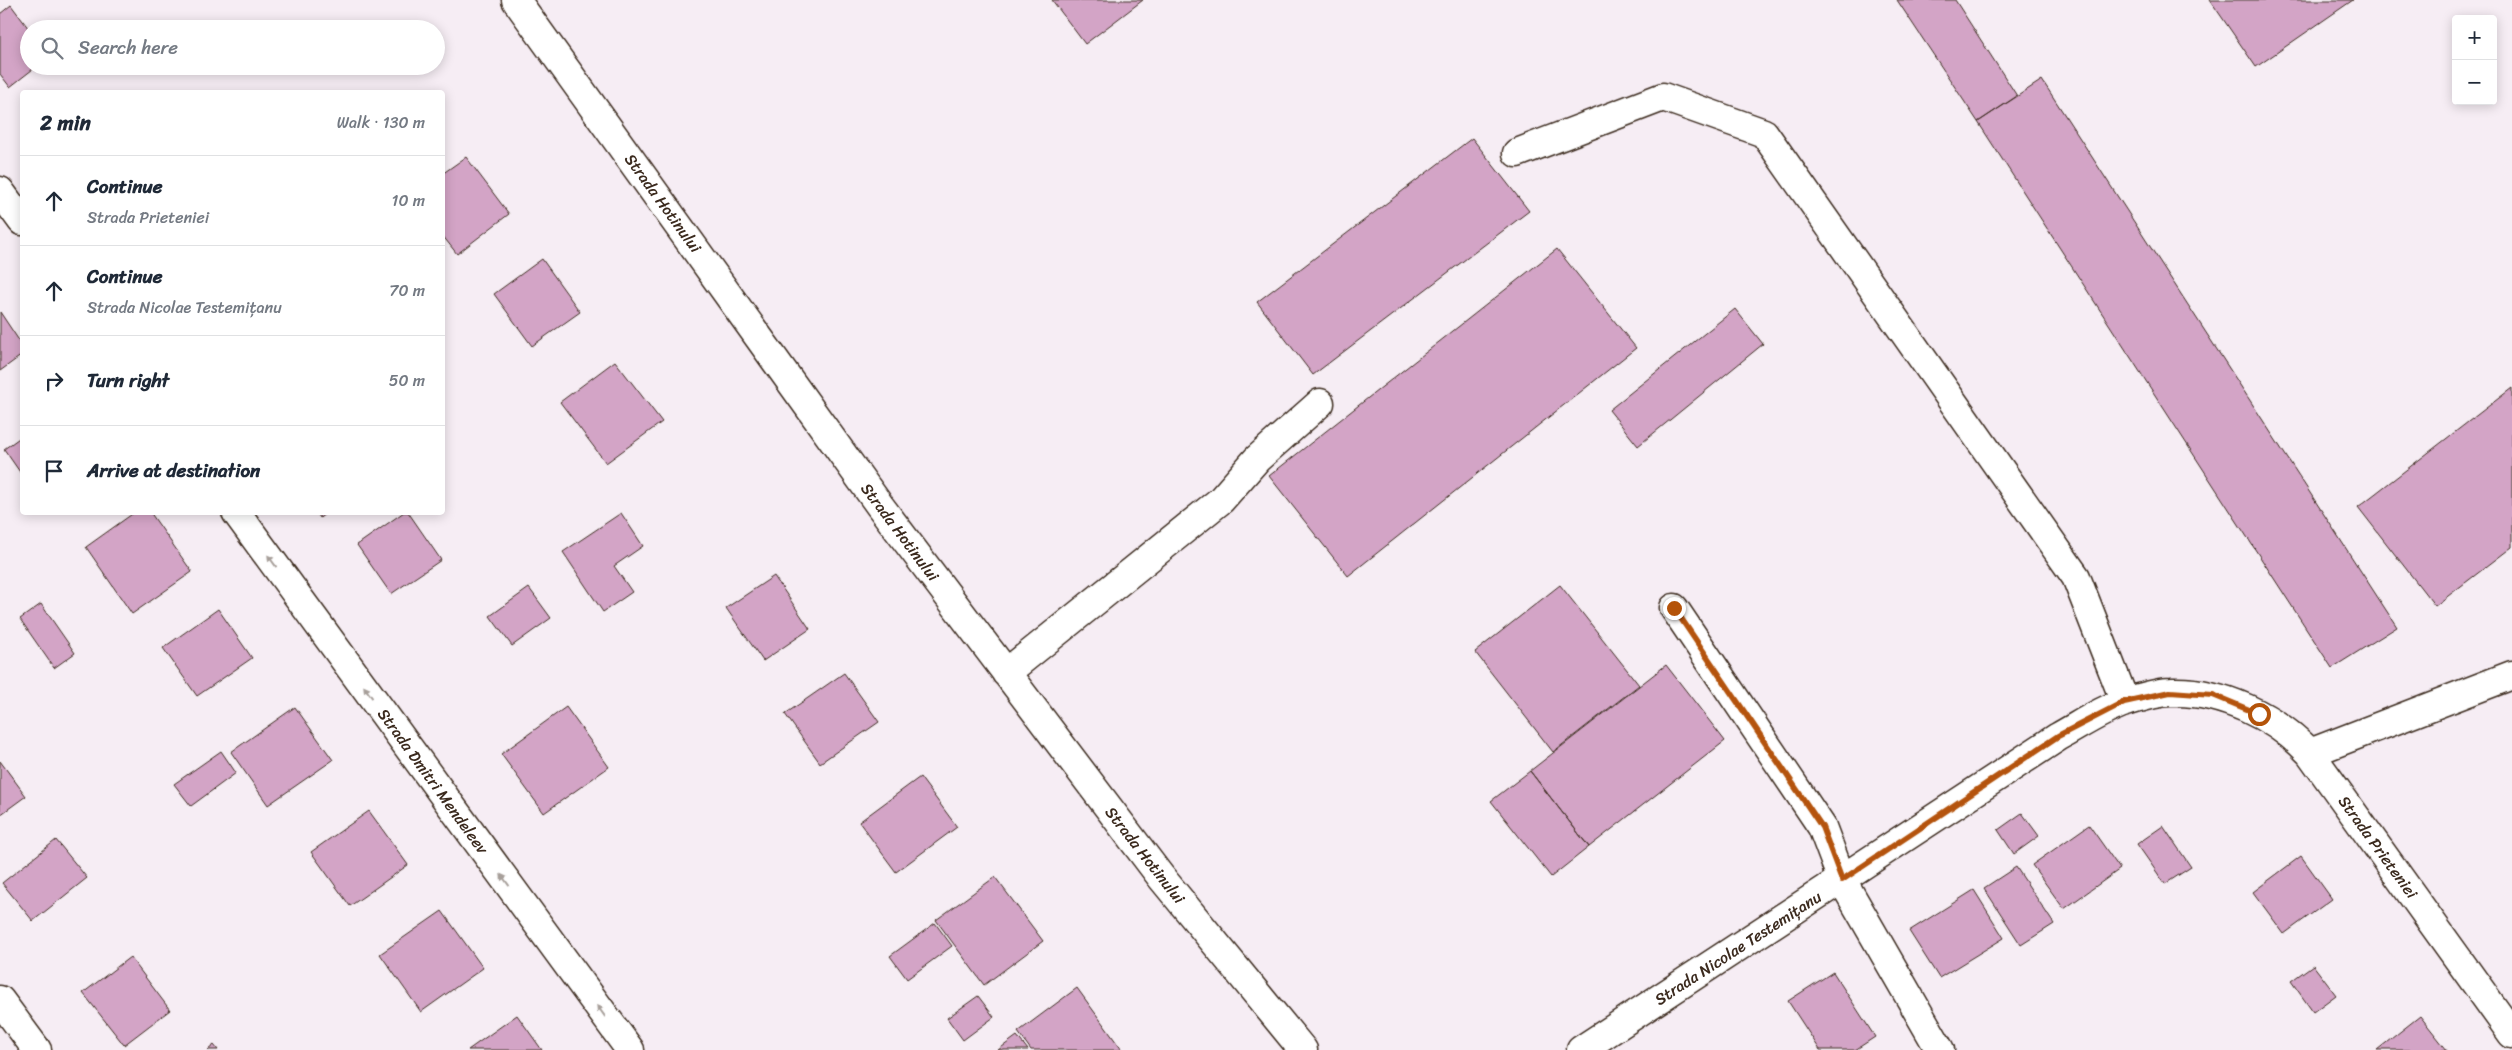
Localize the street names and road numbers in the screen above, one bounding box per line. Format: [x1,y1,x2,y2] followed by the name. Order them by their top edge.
[617,147,710,260] street label: Strada Hotinului
[853,476,947,588] street label: Strada Hotinului
[370,702,497,862] street label: Strada Dmitri Mendeleev
[2330,789,2426,905] street label: Strada Prieteniei
[1097,800,1193,911] street label: Strada Hotinului
[1648,883,1828,1013] street label: Strada Nicolae Testemițanu

